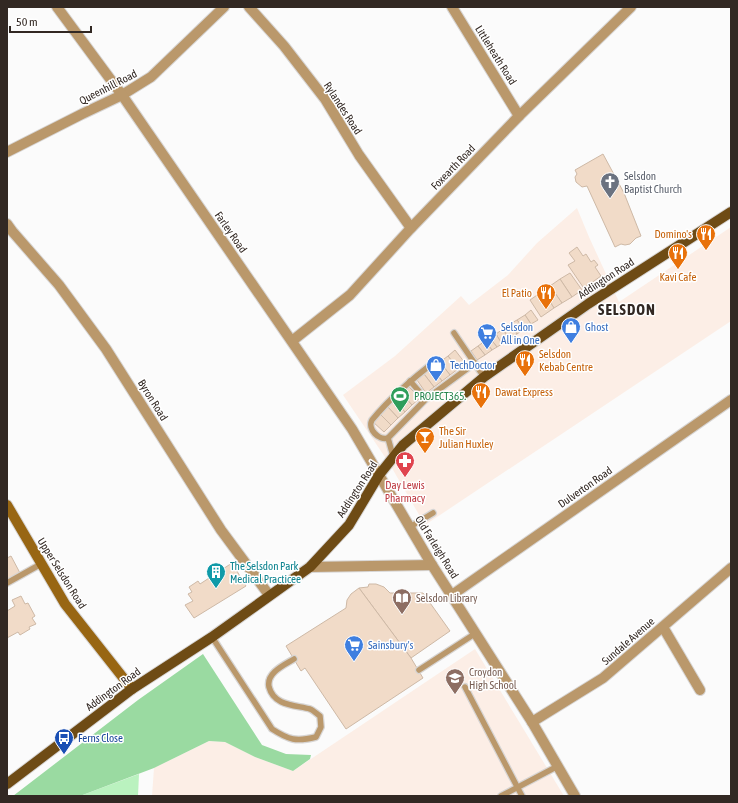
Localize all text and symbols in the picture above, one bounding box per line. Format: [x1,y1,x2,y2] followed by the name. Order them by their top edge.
[10,8,91,34] scale bar
[16,15,38,29] text: 50 m
[473,23,519,87] street label: Littleheath Road
[77,67,139,107] street label: Queenhill Road
[322,80,364,136] street label: Rylandes Road
[429,142,477,192] street label: Foxearth Road
[624,170,682,195] place label: Selsdon Baptist Church
[599,171,621,199] church icon: Selsdon Baptist Church
[213,209,249,255] street label: Farley Road
[695,223,717,251] restaurant icon: Domino's
[654,228,692,240] place label: Domino's
[667,242,689,270] restaurant icon: Kavi Cafe
[576,255,636,301] street label: Addington Road
[660,271,696,283] place label: Kavi Cafe
[535,282,557,310] restaurant icon: El Patio
[502,287,532,299] place label: El Patio
[598,301,656,318] district label: SELSDON
[560,316,582,344] shop icon: Ghost
[501,321,540,346] place label: Selsdon All in One
[585,321,608,333] place label: Ghost
[476,322,498,350] supermarket icon: Selsdon All in One
[539,348,593,373] place label: Selsdon Kebab Centre
[514,349,536,377] restaurant icon: Selsdon Kebab Centre
[425,354,447,382] shop icon: TechDoctor
[450,359,496,371] place label: TechDoctor
[136,377,170,423] street label: Byron Road
[470,381,492,409] restaurant icon: Dawat Express
[389,385,411,413] sports icon: PROJECT365.
[495,386,553,398] place label: Dawat Express
[414,390,466,402] place label: PROJECT365.
[439,425,494,450] place label: The Sir Julian Huxley
[414,426,436,454] bar icon: The Sir Julian Huxley
[394,450,416,478] pharmacy icon: Day Lewis Pharmacy
[334,459,380,519] street label: Addington Road
[556,464,614,510] street label: Dulverton Road
[385,479,426,504] place label: Day Lewis Pharmacy
[413,514,461,580] street label: Old Farleigh Road
[35,535,89,611] street label: Upper Selsdon Road
[230,560,301,585] place label: The Selsdon Park Medical Practicee
[205,561,227,589] building icon: The Selsdon Park Medical Practicee
[391,587,413,615] library icon: Selsdon Library
[416,592,478,604] place label: Selsdon Library
[599,615,657,667] street label: Sundale Avenue
[343,634,365,662] supermarket icon: Sainsbury's
[368,639,414,651] place label: Sainsbury's
[83,665,143,713] street label: Addington Road
[469,666,517,691] place label: Croydon High School
[444,667,466,695] school or university icon: Croydon High School
[53,727,75,755] bus stop icon: Ferns Close
[78,732,123,744] place label: Ferns Close

